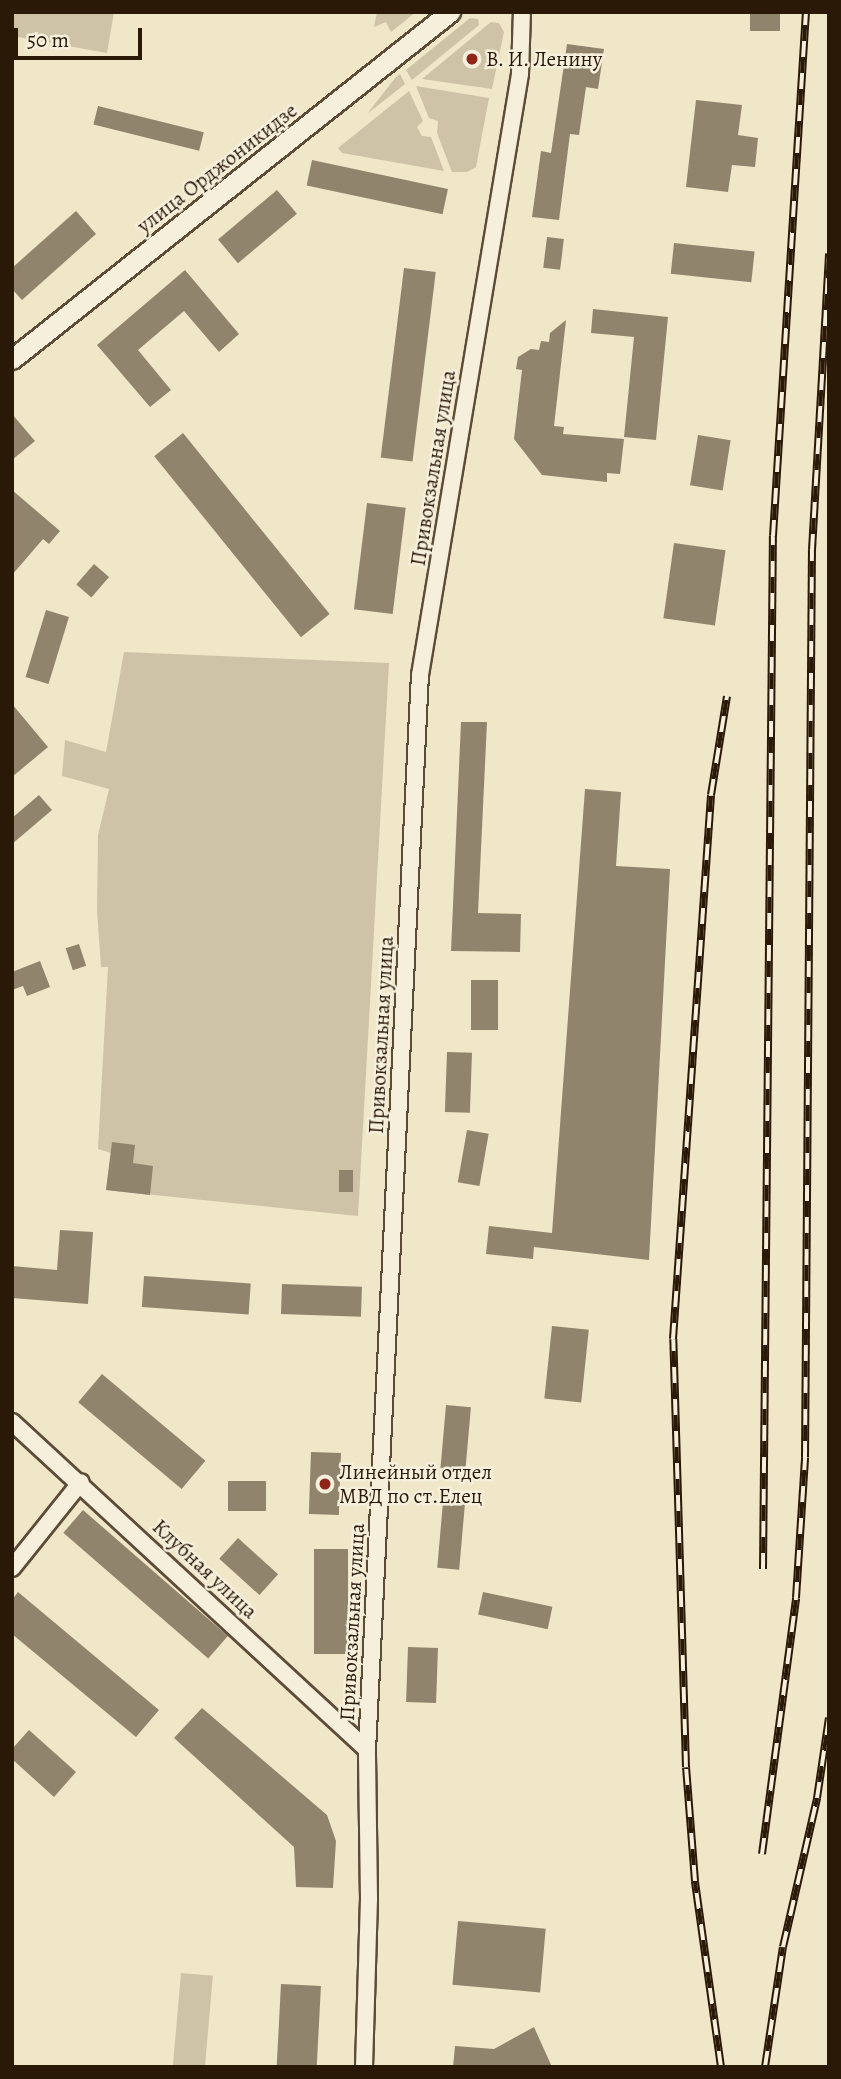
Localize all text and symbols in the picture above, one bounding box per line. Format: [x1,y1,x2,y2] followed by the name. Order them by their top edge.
[18,14,145,58] scale bar
[27,26,69,54] text: 50 m
[486,46,603,72] place label: В. И. Ленину
[464,51,480,67] marker: В. И. Ленину
[132,98,302,238] street label: улица Орджоникидзе
[405,368,461,568] street label: Привокзальная улица
[363,936,399,1134] street label: Привокзальная улица
[339,1459,492,1509] place label: Линейный отдел МВД по ст.Елец
[317,1476,333,1492] marker: Линейный отдел МВД по ст.Елец
[147,1514,263,1624] street label: Клубная улица
[334,1523,370,1721] street label: Привокзальная улица

